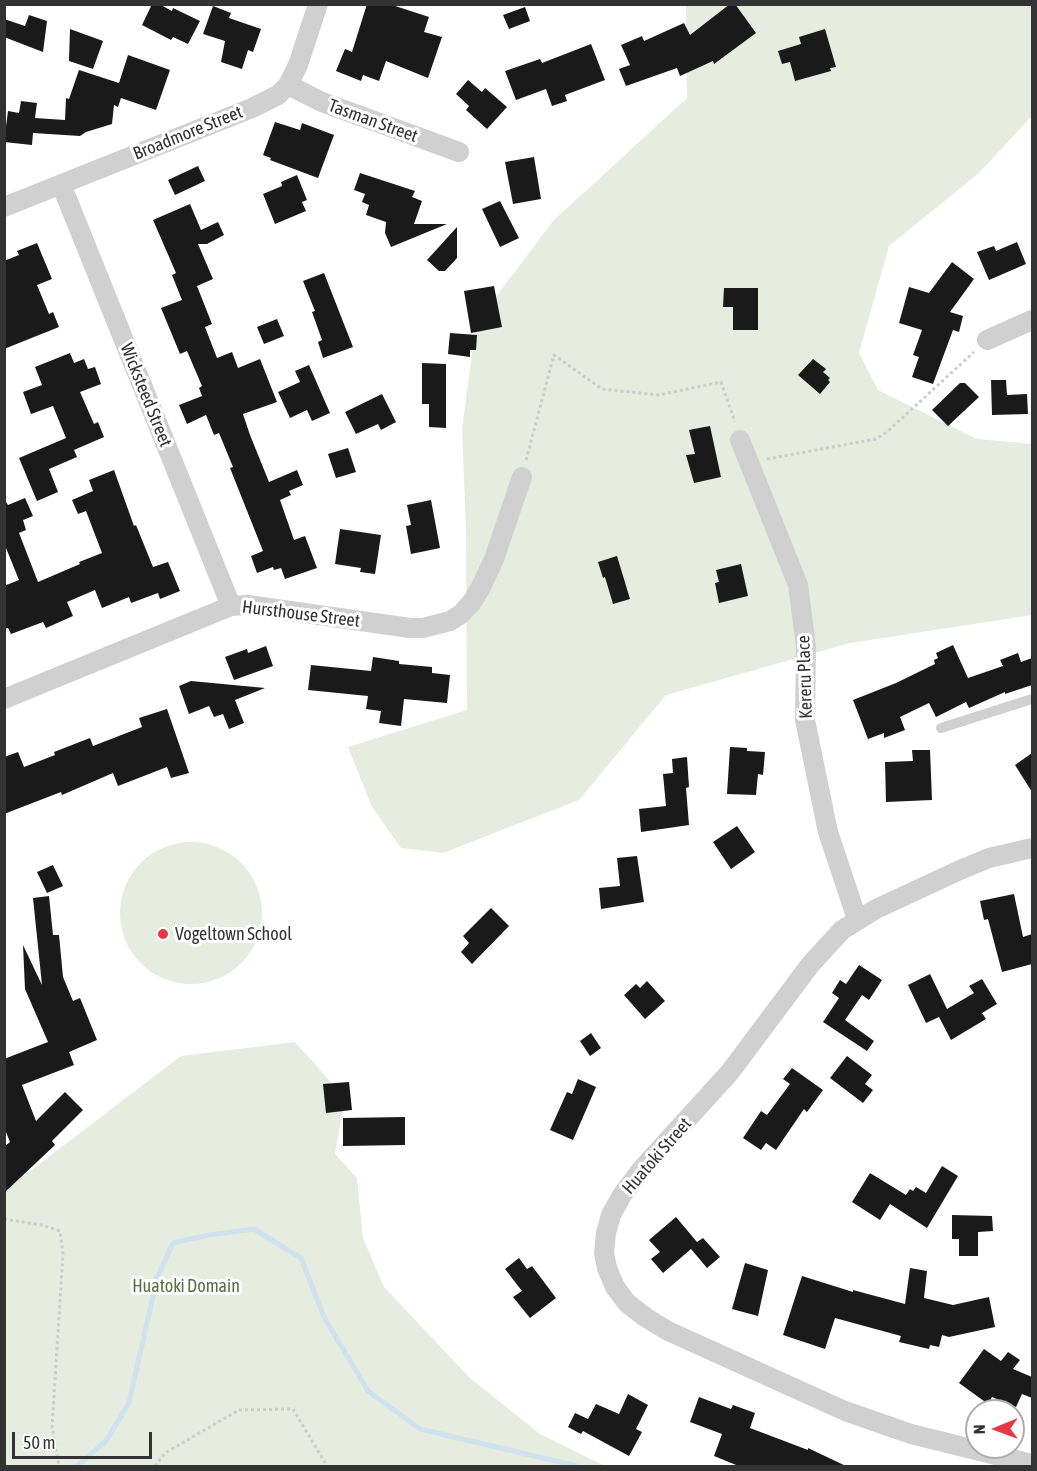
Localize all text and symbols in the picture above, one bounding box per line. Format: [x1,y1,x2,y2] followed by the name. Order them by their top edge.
[325,95,421,147] street label: Tasman Street
[130,101,246,165] street label: Broadmore Street
[115,340,177,450] street label: Wicksteed Street
[241,596,361,632] street label: Hursthouse Street
[793,635,817,719] street label: Kereru Place
[175,923,292,945] place label: Vogeltown School
[156,927,170,941] marker: Vogeltown School
[618,1113,696,1199] street label: Huatoki Street
[132,1275,240,1297] park label: Huatoki Domain
[965,1399,1025,1459] north arrow
[15,1420,154,1458] scale bar
[970,1424,988,1434] text: N
[23,1432,55,1453] text: 50 m

